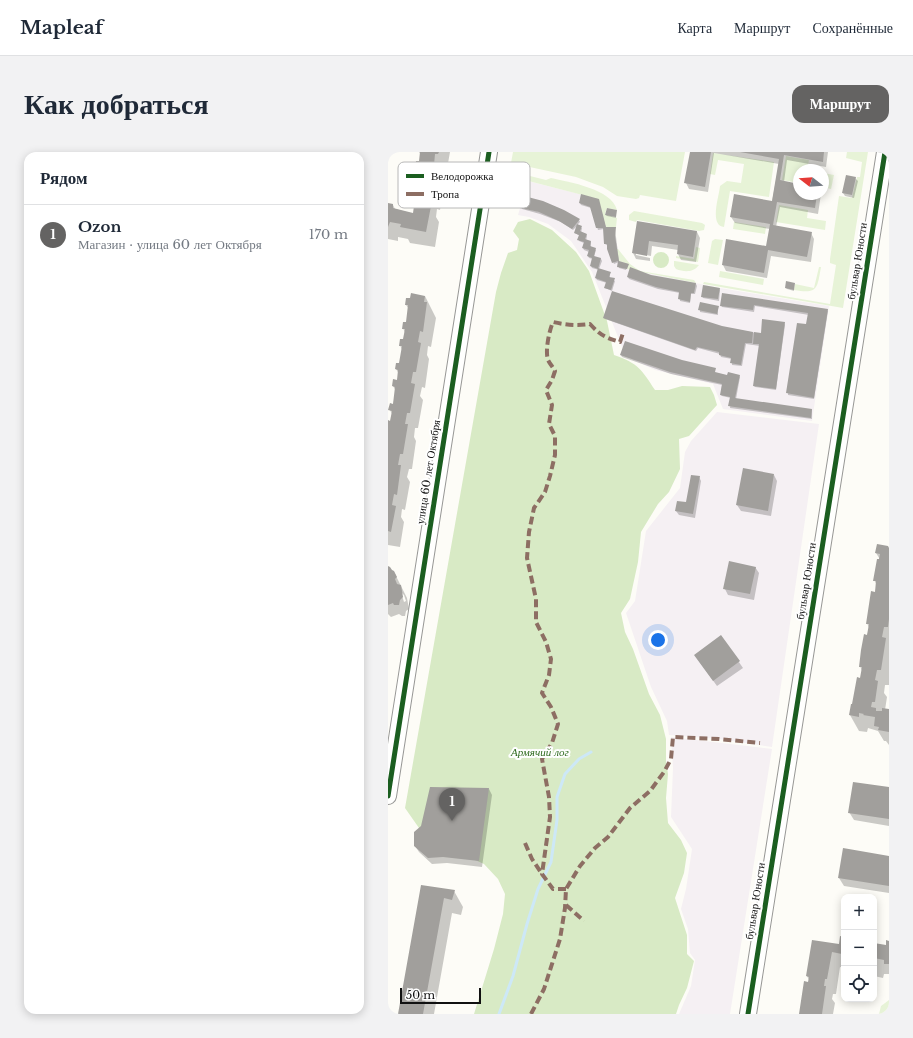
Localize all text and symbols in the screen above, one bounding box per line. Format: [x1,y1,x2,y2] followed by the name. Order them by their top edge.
[20,16,103,39] text: Mapleaf
[677,19,712,37] text: Карта
[734,19,790,37] text: Маршрут
[812,19,893,37] text: Сохранённые
[792,85,889,123] button: Маршрут
[24,87,209,122] text: Как добраться
[398,162,530,208] legend
[793,164,829,200] north arrow
[40,168,88,189] text: Рядом
[431,169,493,183] text: Велодорожка
[431,187,459,201] text: Тропа
[78,217,121,236] text: Ozon
[844,221,870,301] street label: бульвар Юности
[50,226,56,243] text: 1
[309,226,348,243] text: 170 m
[78,236,262,253] text: Магазин · улица 60 лет Октября
[413,419,443,525] street label: улица 60 лет Октября
[793,541,819,621] street label: бульвар Юности
[648,630,668,650] your location
[510,745,570,759] park label: Армячий лог
[439,788,465,821] pin: 1
[742,861,768,941] street label: бульвар Юности
[841,894,877,1002] map controls
[841,894,877,930] button: +
[841,930,877,966] button: −
[841,966,877,1002] button: locate
[400,986,481,1005] scale bar
[406,988,435,1002] text: 50 m

